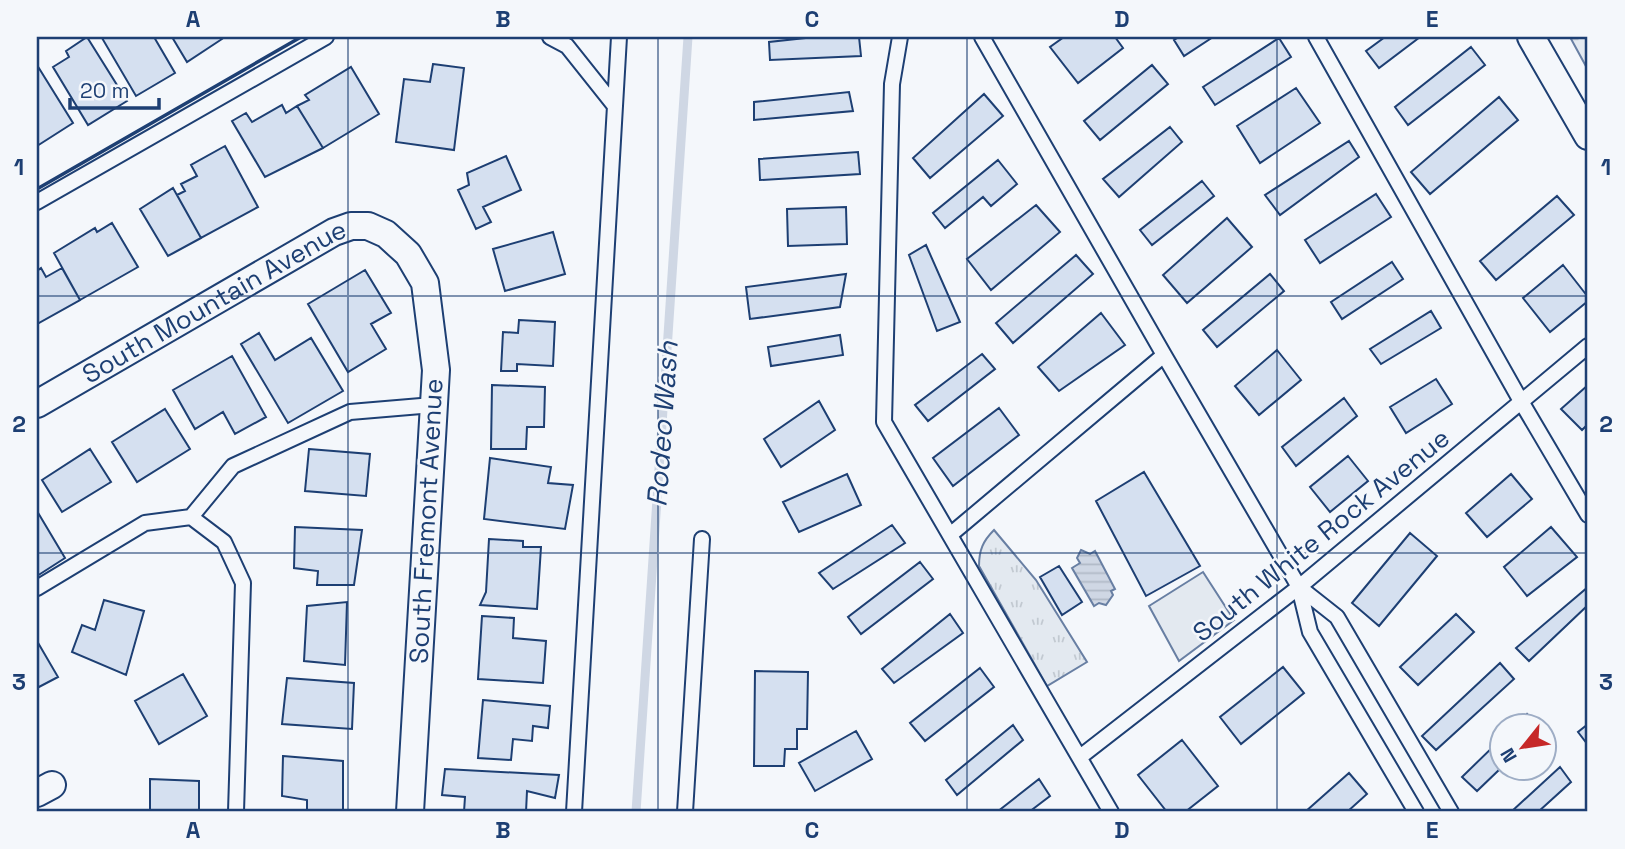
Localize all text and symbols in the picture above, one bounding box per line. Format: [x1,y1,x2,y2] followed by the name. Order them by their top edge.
[186,4,201,34] text: A
[495,4,511,34] text: B
[805,4,819,34] text: C
[1114,4,1130,34] text: D
[1426,4,1438,34] text: E
[70,66,159,110] scale bar
[80,77,130,104] text: 20 m
[14,152,24,182] text: 1
[1601,152,1611,182] text: 1
[76,212,351,391] street label: South Mountain Avenue
[638,339,686,508] water label: Rodeo Wash
[402,378,450,664] street label: South Fremont Avenue
[12,409,26,439] text: 2
[1599,409,1613,439] text: 2
[1186,421,1456,649] street label: South White Rock Avenue
[12,667,26,697] text: 3
[1599,667,1613,697] text: 3
[1488,712,1558,782] north arrow
[1495,743,1523,767] text: N
[186,815,201,845] text: A
[495,815,511,845] text: B
[805,815,819,845] text: C
[1114,815,1130,845] text: D
[1426,815,1438,845] text: E

